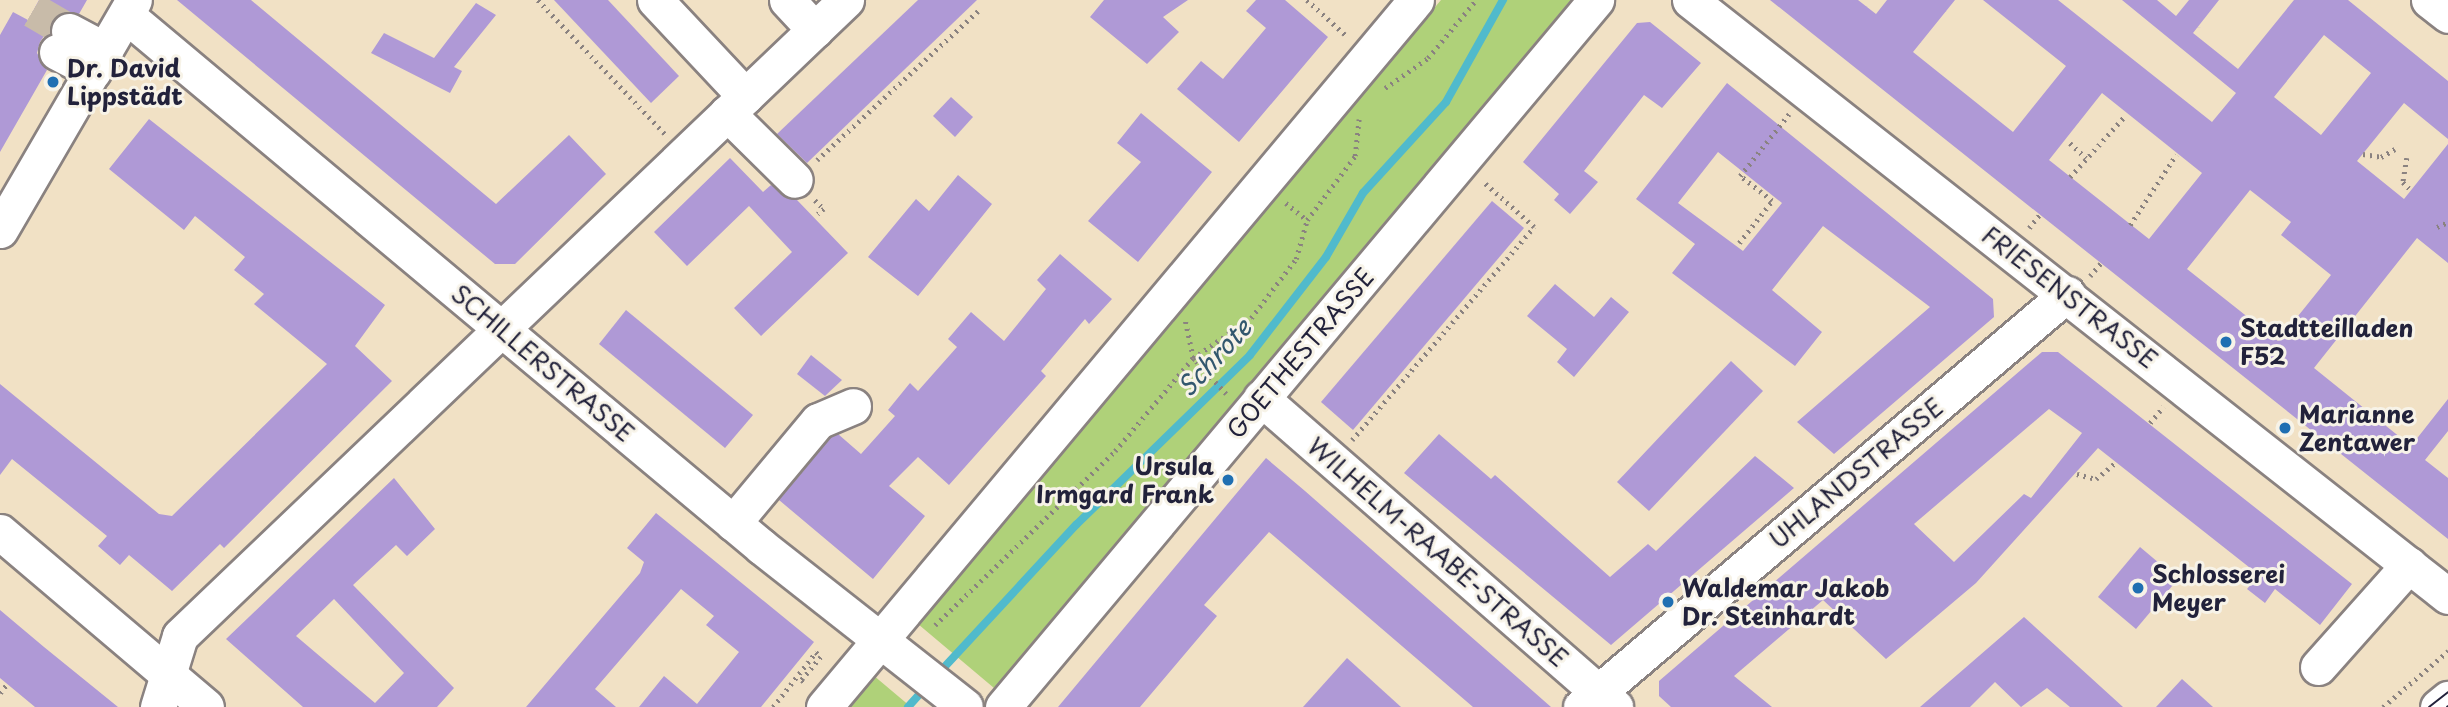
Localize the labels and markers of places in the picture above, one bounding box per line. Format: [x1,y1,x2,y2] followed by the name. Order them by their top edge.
[67,54,183,110] place label: Dr. David Lippstädt
[45,74,61,90] marker: Dr. David Lippstädt
[2240,314,2413,370] place label: Stadtteilladen F52
[2218,334,2234,350] marker: Stadtteilladen F52
[2299,400,2415,456] place label: Marianne Zentawer
[2277,420,2293,436] marker: Marianne Zentawer
[1035,452,1214,508] place label: Ursula Irmgard Frank
[1220,472,1236,488] marker: Ursula Irmgard Frank
[2152,560,2285,616] place label: Schlosserei Meyer
[1682,574,1891,630] place label: Waldemar Jakob Dr. Steinhardt
[2130,580,2146,596] marker: Schlosserei Meyer
[1660,594,1676,610] marker: Waldemar Jakob Dr. Steinhardt

